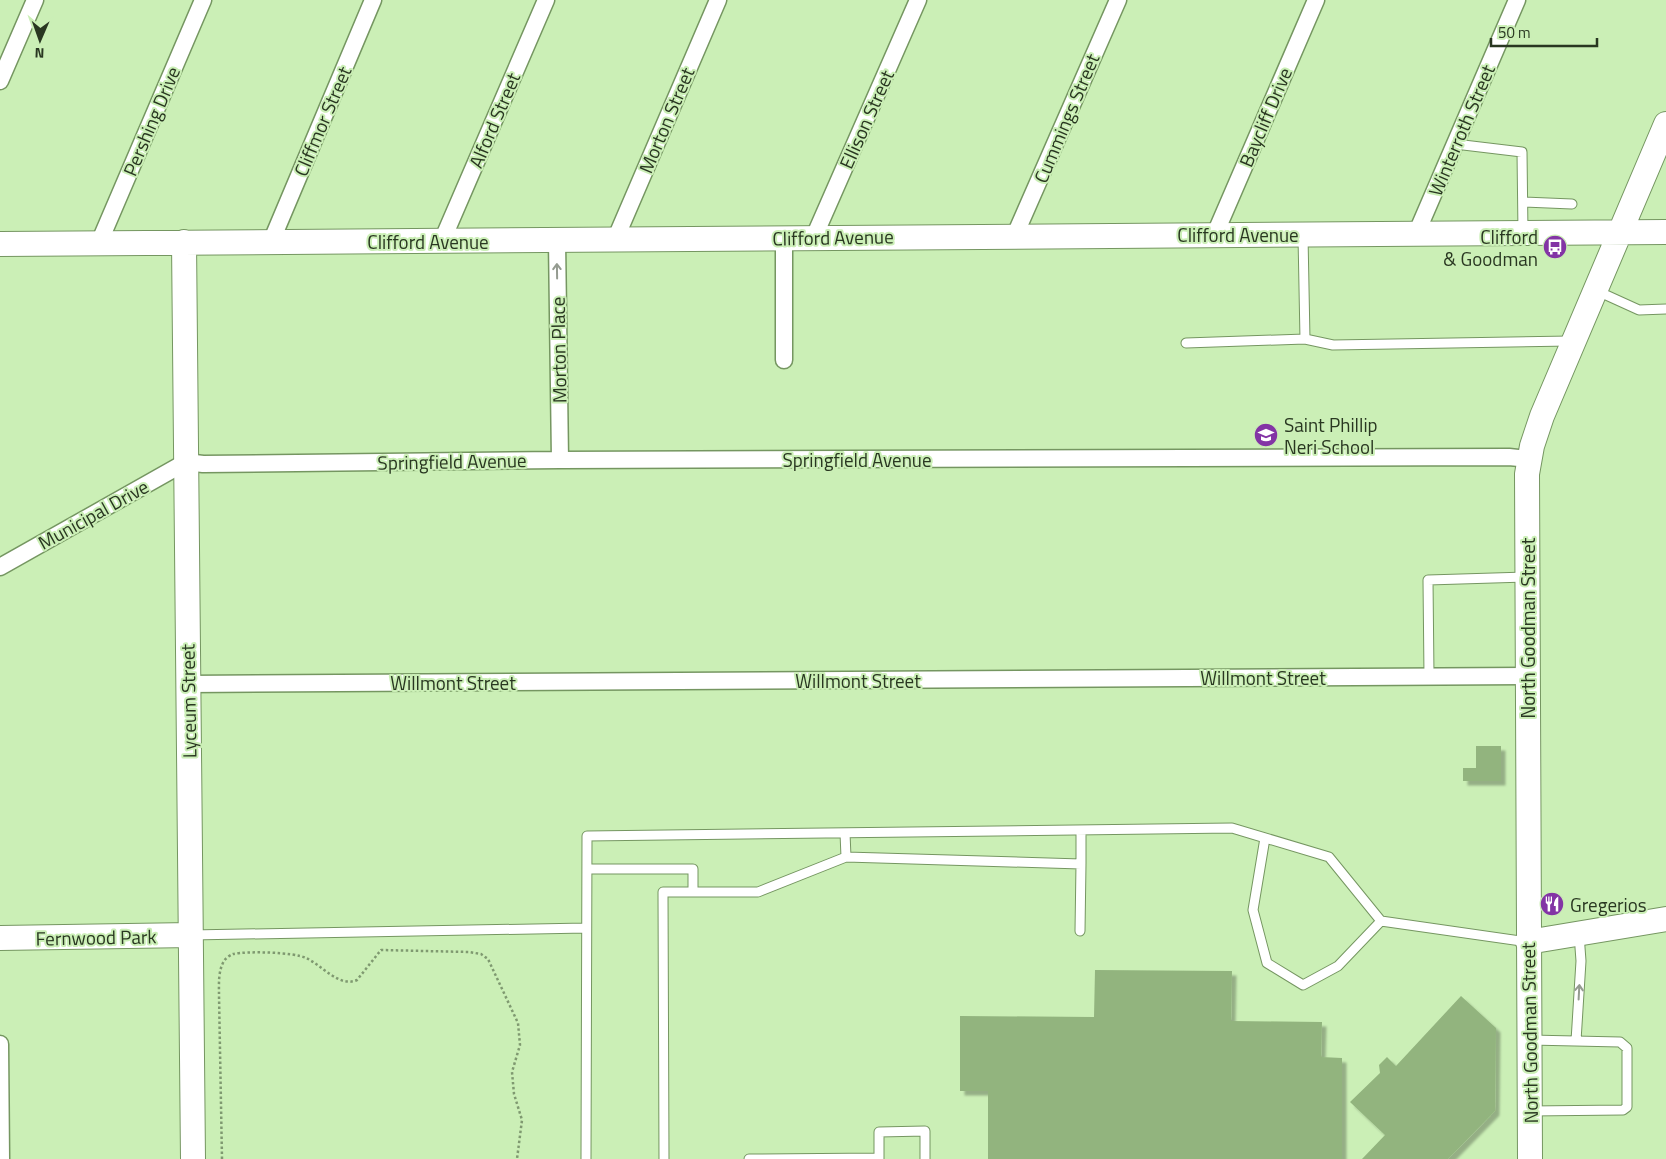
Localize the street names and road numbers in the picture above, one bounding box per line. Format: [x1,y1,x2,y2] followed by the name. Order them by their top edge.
[1026,48,1106,187] street label: Cummings Street
[1420,59,1502,200] street label: Winterroth Street
[286,61,358,181] street label: Cliffmor Street
[115,62,187,180] street label: Pershing Drive
[631,62,701,177] street label: Morton Street
[1231,63,1299,171] street label: Baycliff Drive
[831,65,901,173] street label: Ellison Street
[461,67,527,172] street label: Alford Street
[1177,220,1299,249] street label: Clifford Avenue
[772,221,894,253] street label: Clifford Avenue
[367,227,489,256] street label: Clifford Avenue
[543,297,573,403] street label: Morton Place
[377,445,527,477] street label: Springfield Avenue
[782,445,932,474] street label: Springfield Avenue
[32,472,154,556] street label: Municipal Drive
[1513,537,1542,719] street label: North Goodman Street
[173,643,203,758] street label: Lyceum Street
[1200,663,1326,692] street label: Willmont Street
[795,666,921,695] street label: Willmont Street
[390,668,516,697] street label: Willmont Street
[35,921,157,953] street label: Fernwood Park
[1513,942,1545,1124] street label: North Goodman Street

